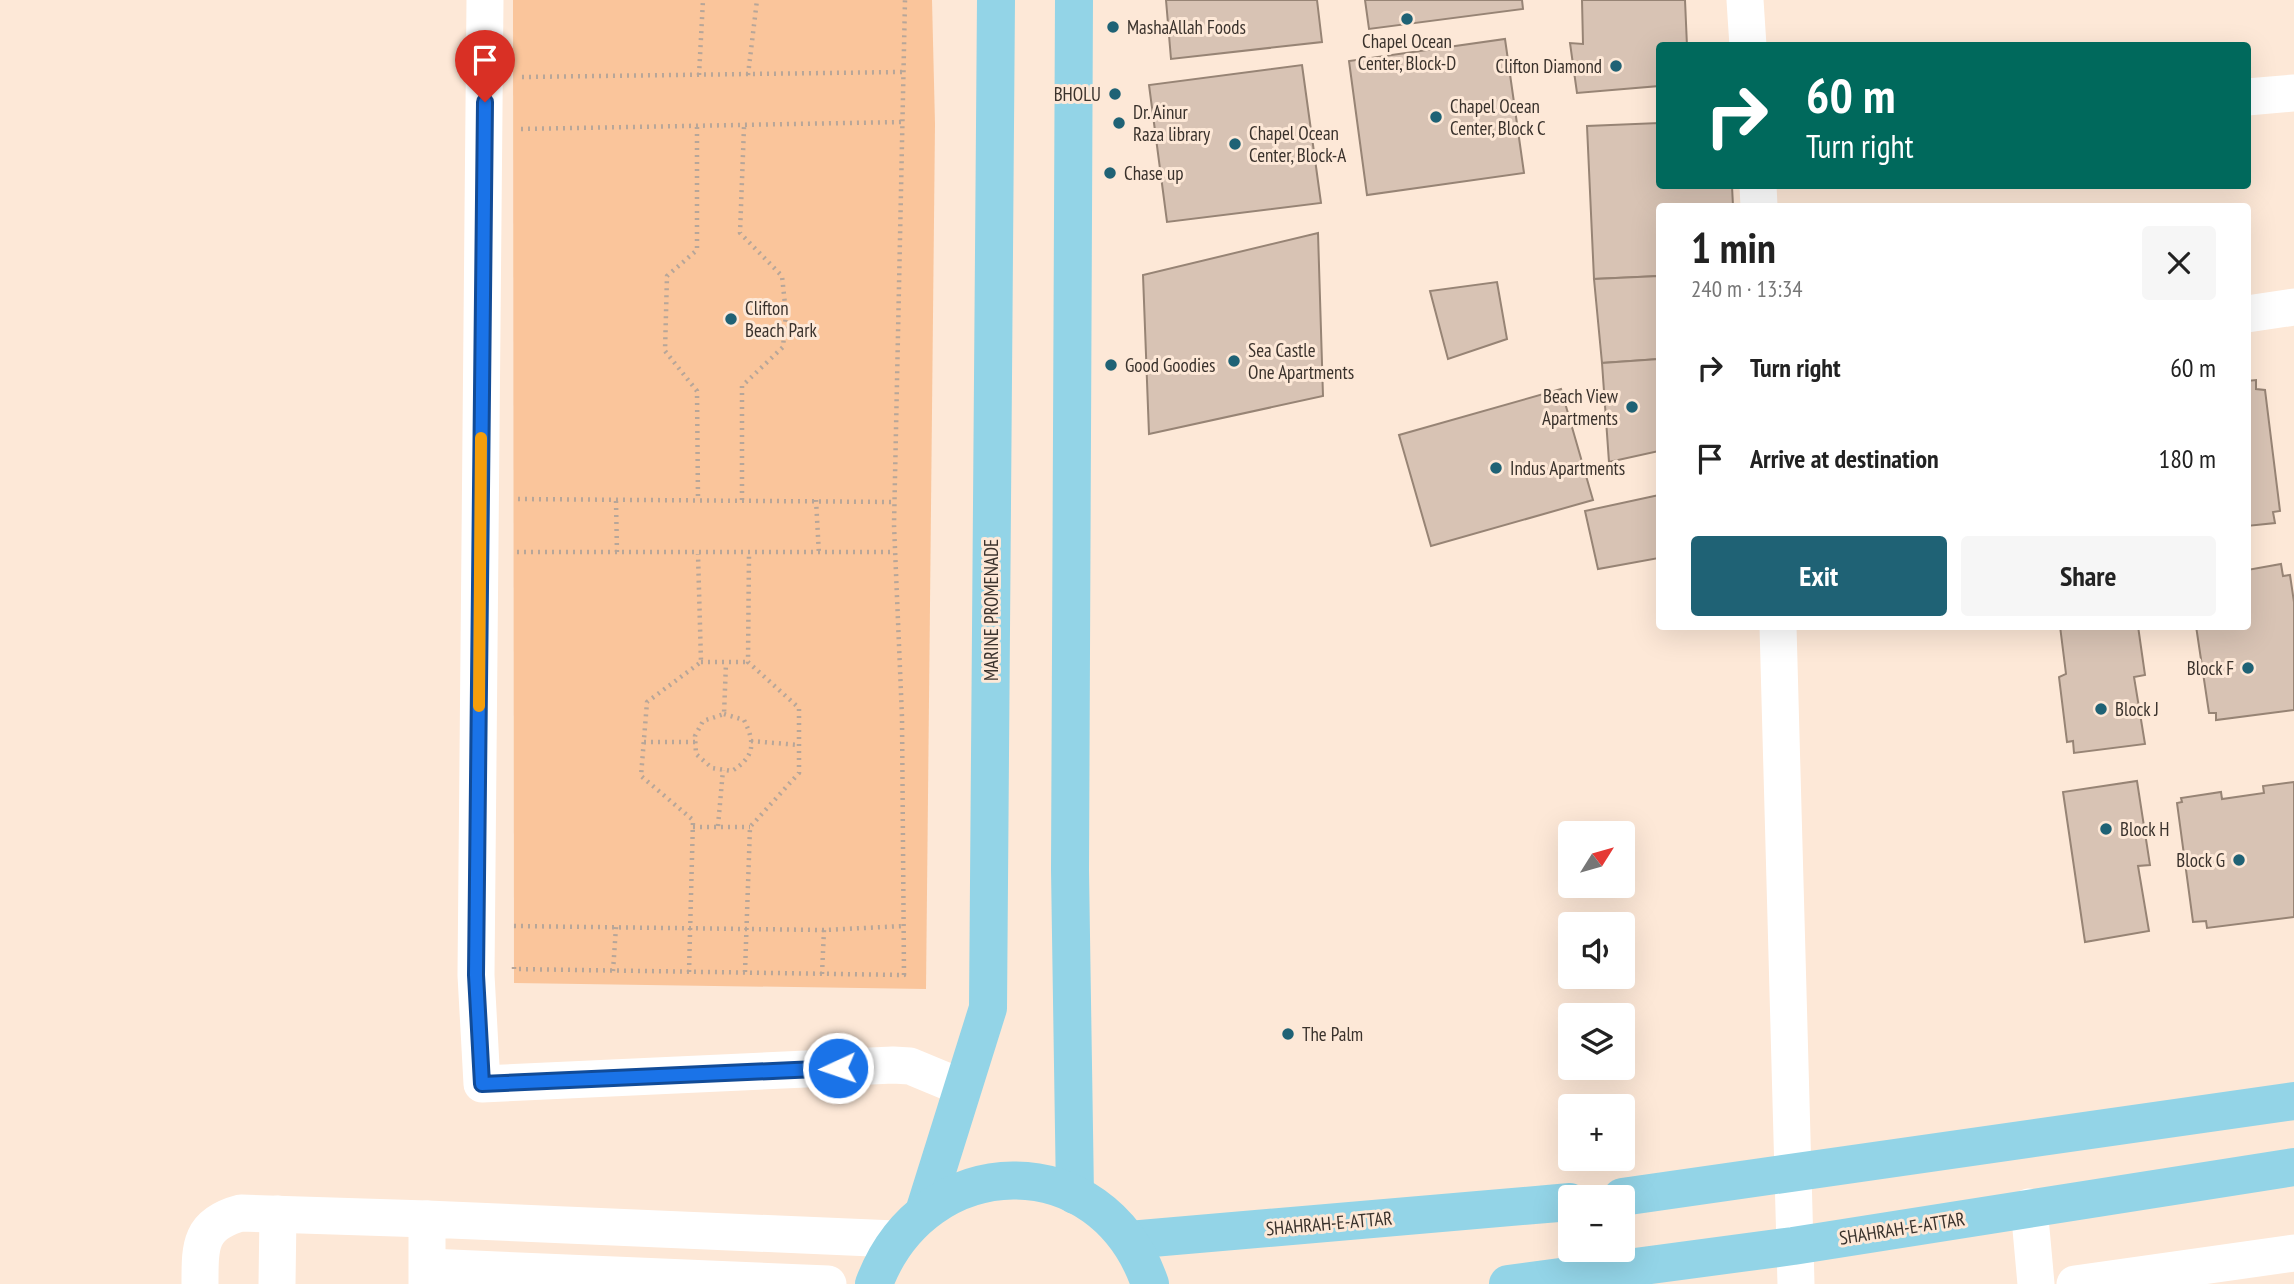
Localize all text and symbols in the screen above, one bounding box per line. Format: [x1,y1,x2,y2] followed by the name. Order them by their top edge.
[1399,11,1415,27] marker: Chapel Ocean Center, Block-D
[1127,15,1246,39] place label: MashaAllah Foods
[1105,19,1121,35] marker: MashaAllah Foods
[1358,29,1456,75] place label: Chapel Ocean Center, Block-D
[455,30,515,102] pin
[466,41,504,79] icon: arrive
[1496,54,1602,78] place label: Clifton Diamond
[1608,58,1624,74] marker: Clifton Diamond
[1806,63,1895,127] text: 60 m
[1691,70,1782,161] icon: right
[1054,82,1101,106] place label: BHOLU
[1107,86,1123,102] marker: BHOLU
[1450,94,1546,140] place label: Chapel Ocean Center, Block C
[1133,100,1211,146] place label: Dr. Ainur Raza library
[1428,109,1444,125] marker: Chapel Ocean Center, Block C
[1111,115,1127,131] marker: Dr. Ainur Raza library
[1249,121,1346,167] place label: Chapel Ocean Center, Block-A
[1806,125,1914,167] text: Turn right
[1227,136,1243,152] marker: Chapel Ocean Center, Block-A
[1124,161,1183,185] place label: Chase up
[1102,165,1118,181] marker: Chase up
[1691,220,1776,275] text: 1 min
[2142,226,2216,300] button: close
[1691,274,1803,303] text: 240 m · 13:34
[745,296,817,342] place label: Clifton Beach Park
[723,311,739,327] marker: Clifton Beach Park
[1248,338,1354,384] place label: Sea Castle One Apartments
[1691,349,1729,387] icon: right
[1750,351,1841,384] text: Turn right
[2170,351,2216,384] text: 60 m
[1125,353,1215,377] place label: Good Goodies
[1226,353,1242,369] marker: Sea Castle One Apartments
[1103,357,1119,373] marker: Good Goodies
[1542,384,1619,430] place label: Beach View Apartments
[1624,399,1640,415] marker: Beach View Apartments
[1691,440,1729,478] icon: arrive
[1750,442,1939,475] text: Arrive at destination
[2158,442,2216,475] text: 180 m
[1510,456,1625,480] place label: Indus Apartments
[1488,460,1504,476] marker: Indus Apartments
[1691,536,1947,616] button: Exit
[1961,536,2216,616] button: Share
[979,539,1003,681] street label: MARINE PROMENADE
[2187,656,2234,680] place label: Block F
[2240,660,2256,676] marker: Block F
[2115,697,2159,721] place label: Block J
[2093,701,2109,717] marker: Block J
[2120,817,2169,841] place label: Block H
[1558,821,1634,898] north arrow
[1558,821,1635,1262] map controls
[2098,821,2114,837] marker: Block H
[2176,848,2225,872] place label: Block G
[2231,852,2247,868] marker: Block G
[1558,912,1635,989] button: sound
[1558,1003,1635,1080] button: layers
[1302,1022,1363,1046] place label: The Palm
[1280,1026,1296,1042] marker: The Palm
[801,1031,875,1105] position arrow
[1558,1094,1635,1171] button: +
[1558,1185,1635,1262] button: −
[1265,1206,1393,1240] street label: SHAHRAH-E-ATTAR
[1837,1206,1967,1250] street label: SHAHRAH-E-ATTAR

